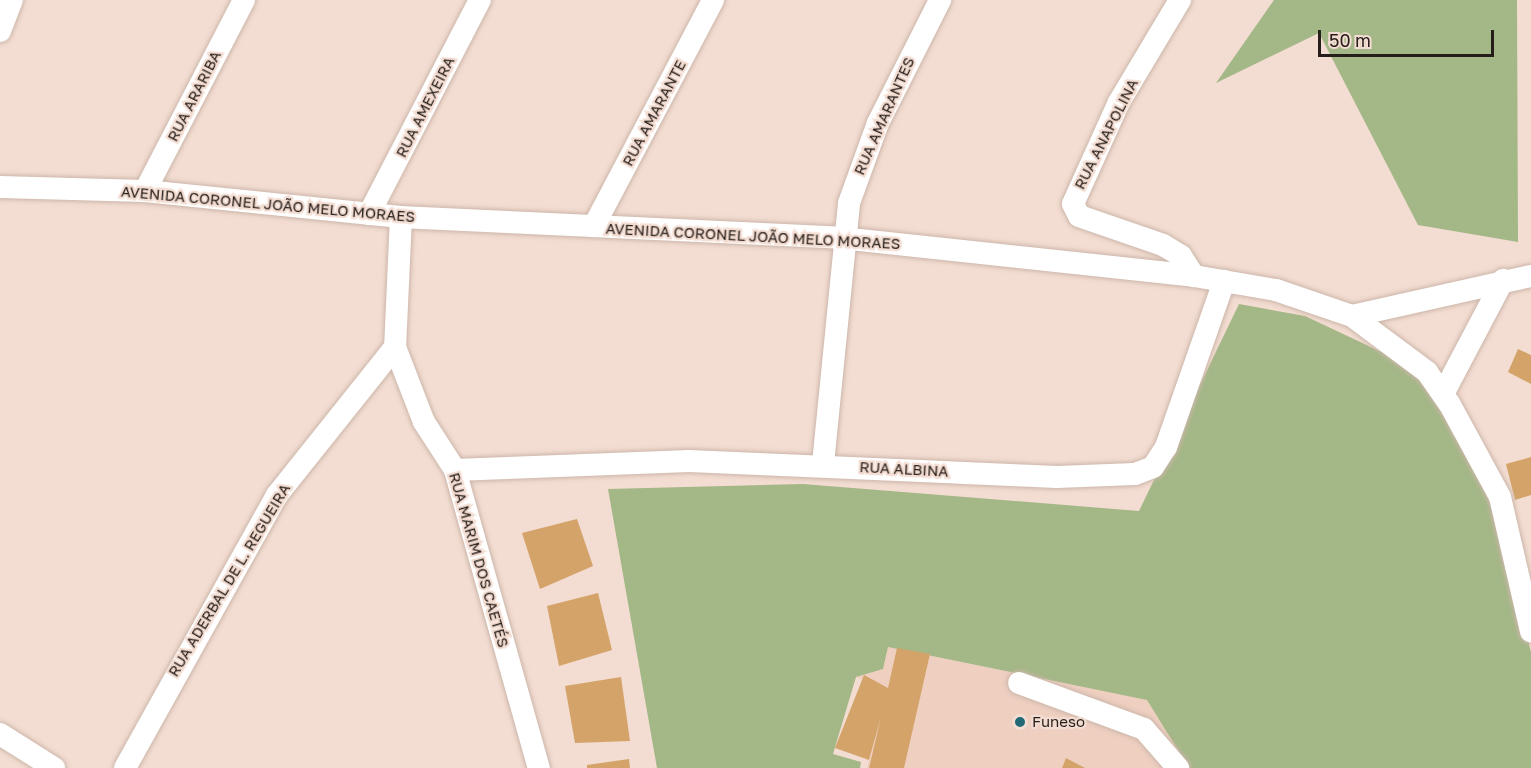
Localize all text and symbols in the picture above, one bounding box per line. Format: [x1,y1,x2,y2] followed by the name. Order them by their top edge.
[1321,18,1496,56] scale bar
[1329,29,1371,51] text: 50 m
[163,48,225,144] street label: RUA ARARIBA
[392,54,458,160] street label: RUA AMEXEIRA
[850,54,918,178] street label: RUA AMARANTES
[618,57,690,169] street label: RUA AMARANTE
[1070,76,1142,192] street label: RUA ANAPOLINA
[120,182,416,226] street label: AVENIDA CORONEL JOÃO MELO MORAES
[605,219,901,253] street label: AVENIDA CORONEL JOÃO MELO MORAES
[859,458,949,480] street label: RUA ALBINA
[445,470,513,650] street label: RUA MARIM DOS CAETÉS
[164,480,294,680] street label: RUA ADERBAL DE L. REGUEIRA
[1032,713,1085,731] place label: Funeso
[1013,715,1027,729] marker: Funeso

